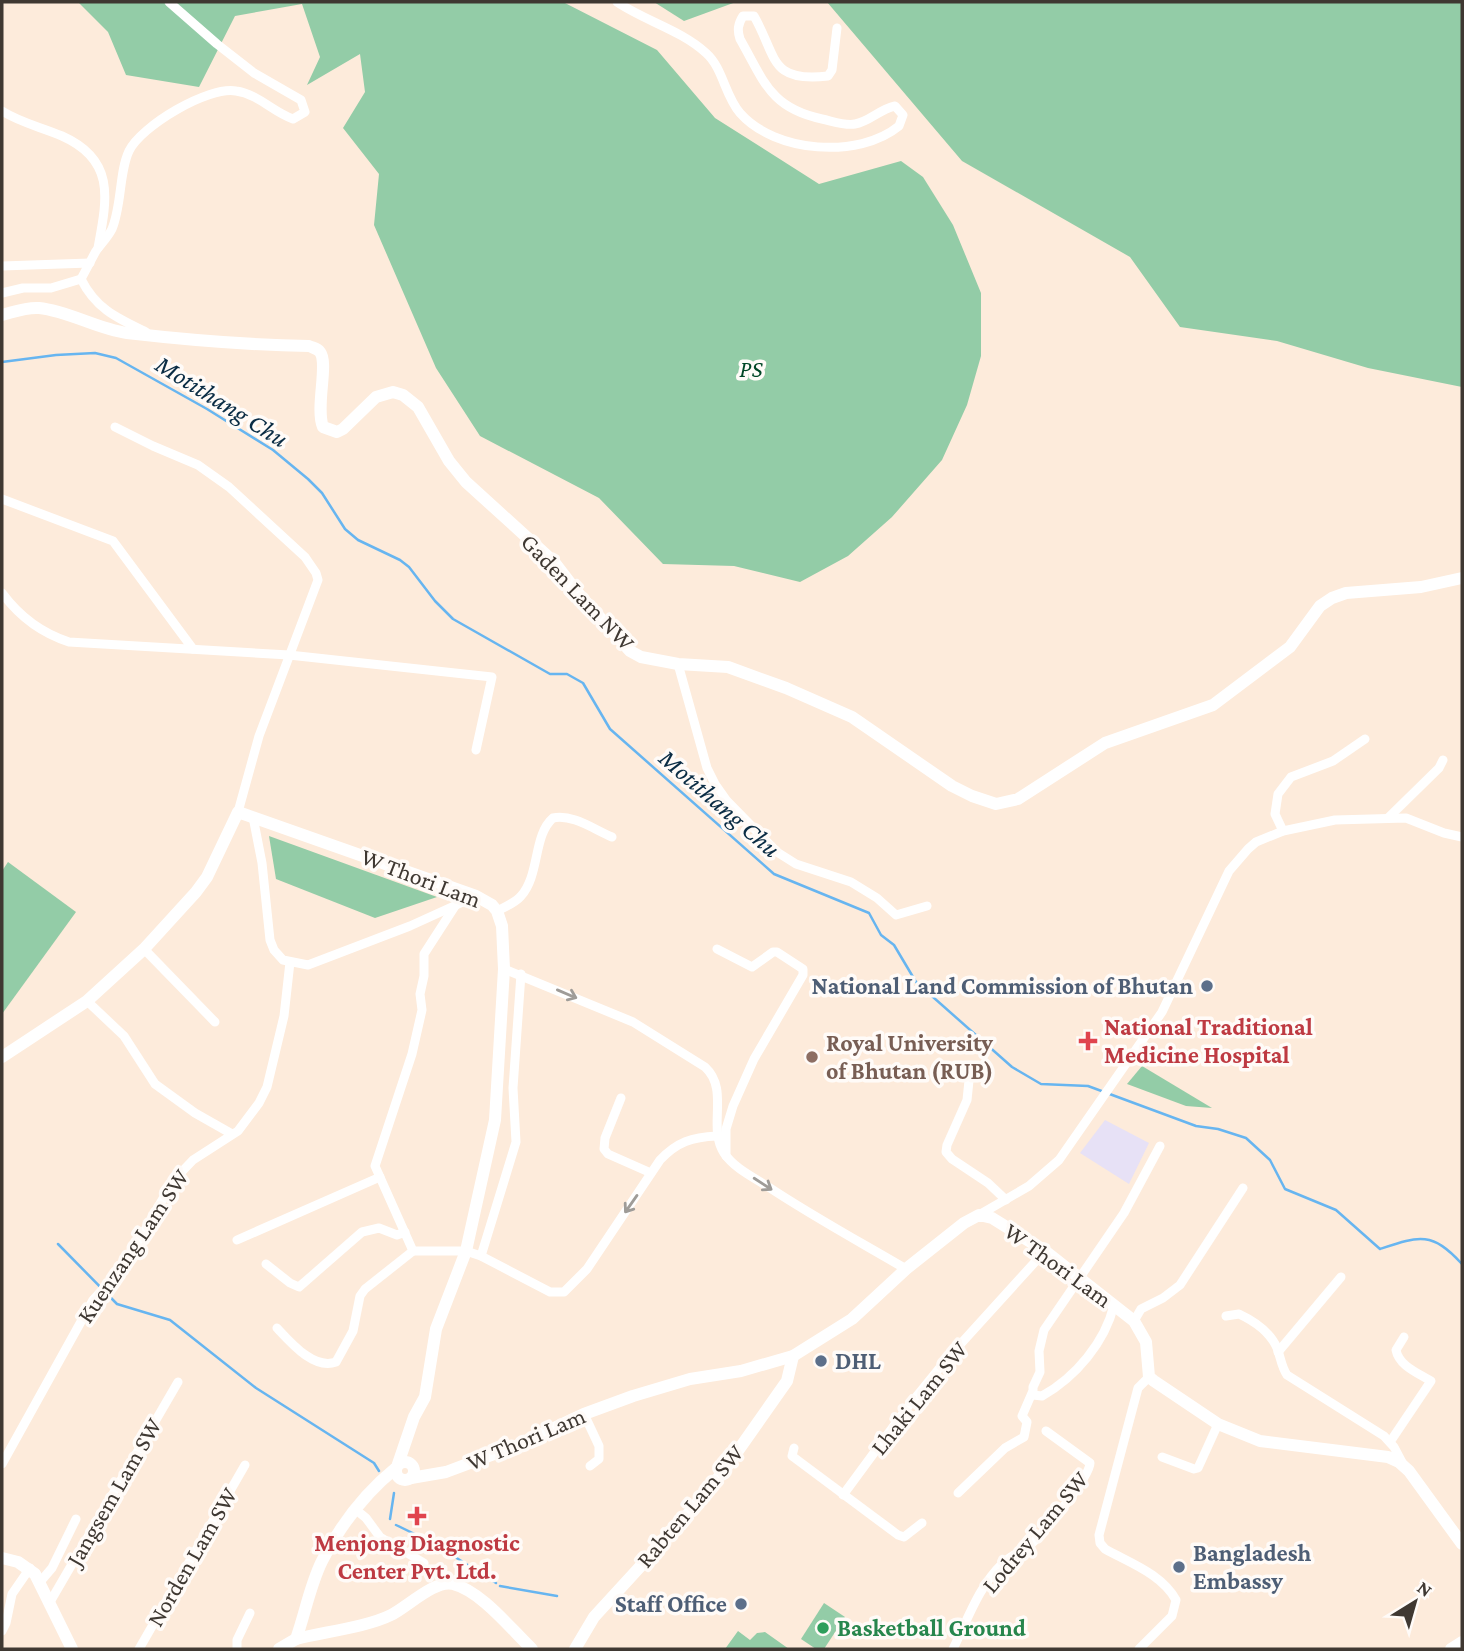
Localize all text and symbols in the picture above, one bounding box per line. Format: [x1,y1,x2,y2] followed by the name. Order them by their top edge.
[149,349,293,454] water label: Motithang Chu
[739,355,763,382] park label: PS
[516,528,641,656] street label: Gaden Lam NW
[653,742,786,864] water label: Motithang Chu
[357,842,485,913] street label: W Thori Lam
[812,972,1193,999] place label: National Land Commission of Bhutan
[1199,978,1215,994] marker: National Land Commission of Bhutan
[556,988,578,1001] one-way arrow
[1104,1013,1313,1068] place label: National Traditional Medicine Hospital
[826,1029,993,1085] place label: Royal University of Bhutan (RUB)
[1078,1031,1098,1051] marker: National Traditional Medicine Hospital
[804,1049,820,1065] marker: Royal University of Bhutan (RUB)
[71,1164,194,1328] street label: Kuenzang Lam SW
[753,1177,773,1191] one-way arrow
[624,1194,638,1213] one-way arrow
[999,1217,1117,1313] street label: W Thori Lam
[865,1336,973,1460] street label: Lhaki Lam SW
[835,1347,881,1374] place label: DHL
[813,1353,829,1369] marker: DHL
[462,1401,589,1476] street label: W Thori Lam
[59,1413,167,1572] street label: Jangsem Lam SW
[630,1439,749,1573] street label: Rabten Lam SW
[976,1465,1093,1598] street label: Lodrey Lam SW
[141,1482,242,1631] street label: Norden Lam SW
[407,1506,427,1526] marker: Menjong Diagnostic Center Pvt. Ltd.
[314,1529,520,1584] place label: Menjong Diagnostic Center Pvt. Ltd.
[1193,1539,1311,1594] place label: Bangladesh Embassy
[1171,1559,1187,1575] marker: Bangladesh Embassy
[1380,1567,1450,1637] north arrow
[1413,1577,1436,1601] text: N
[615,1590,727,1617] place label: Staff Office
[733,1596,749,1612] marker: Staff Office
[837,1614,1026,1641] place label: Basketball Ground
[815,1620,831,1636] marker: Basketball Ground

